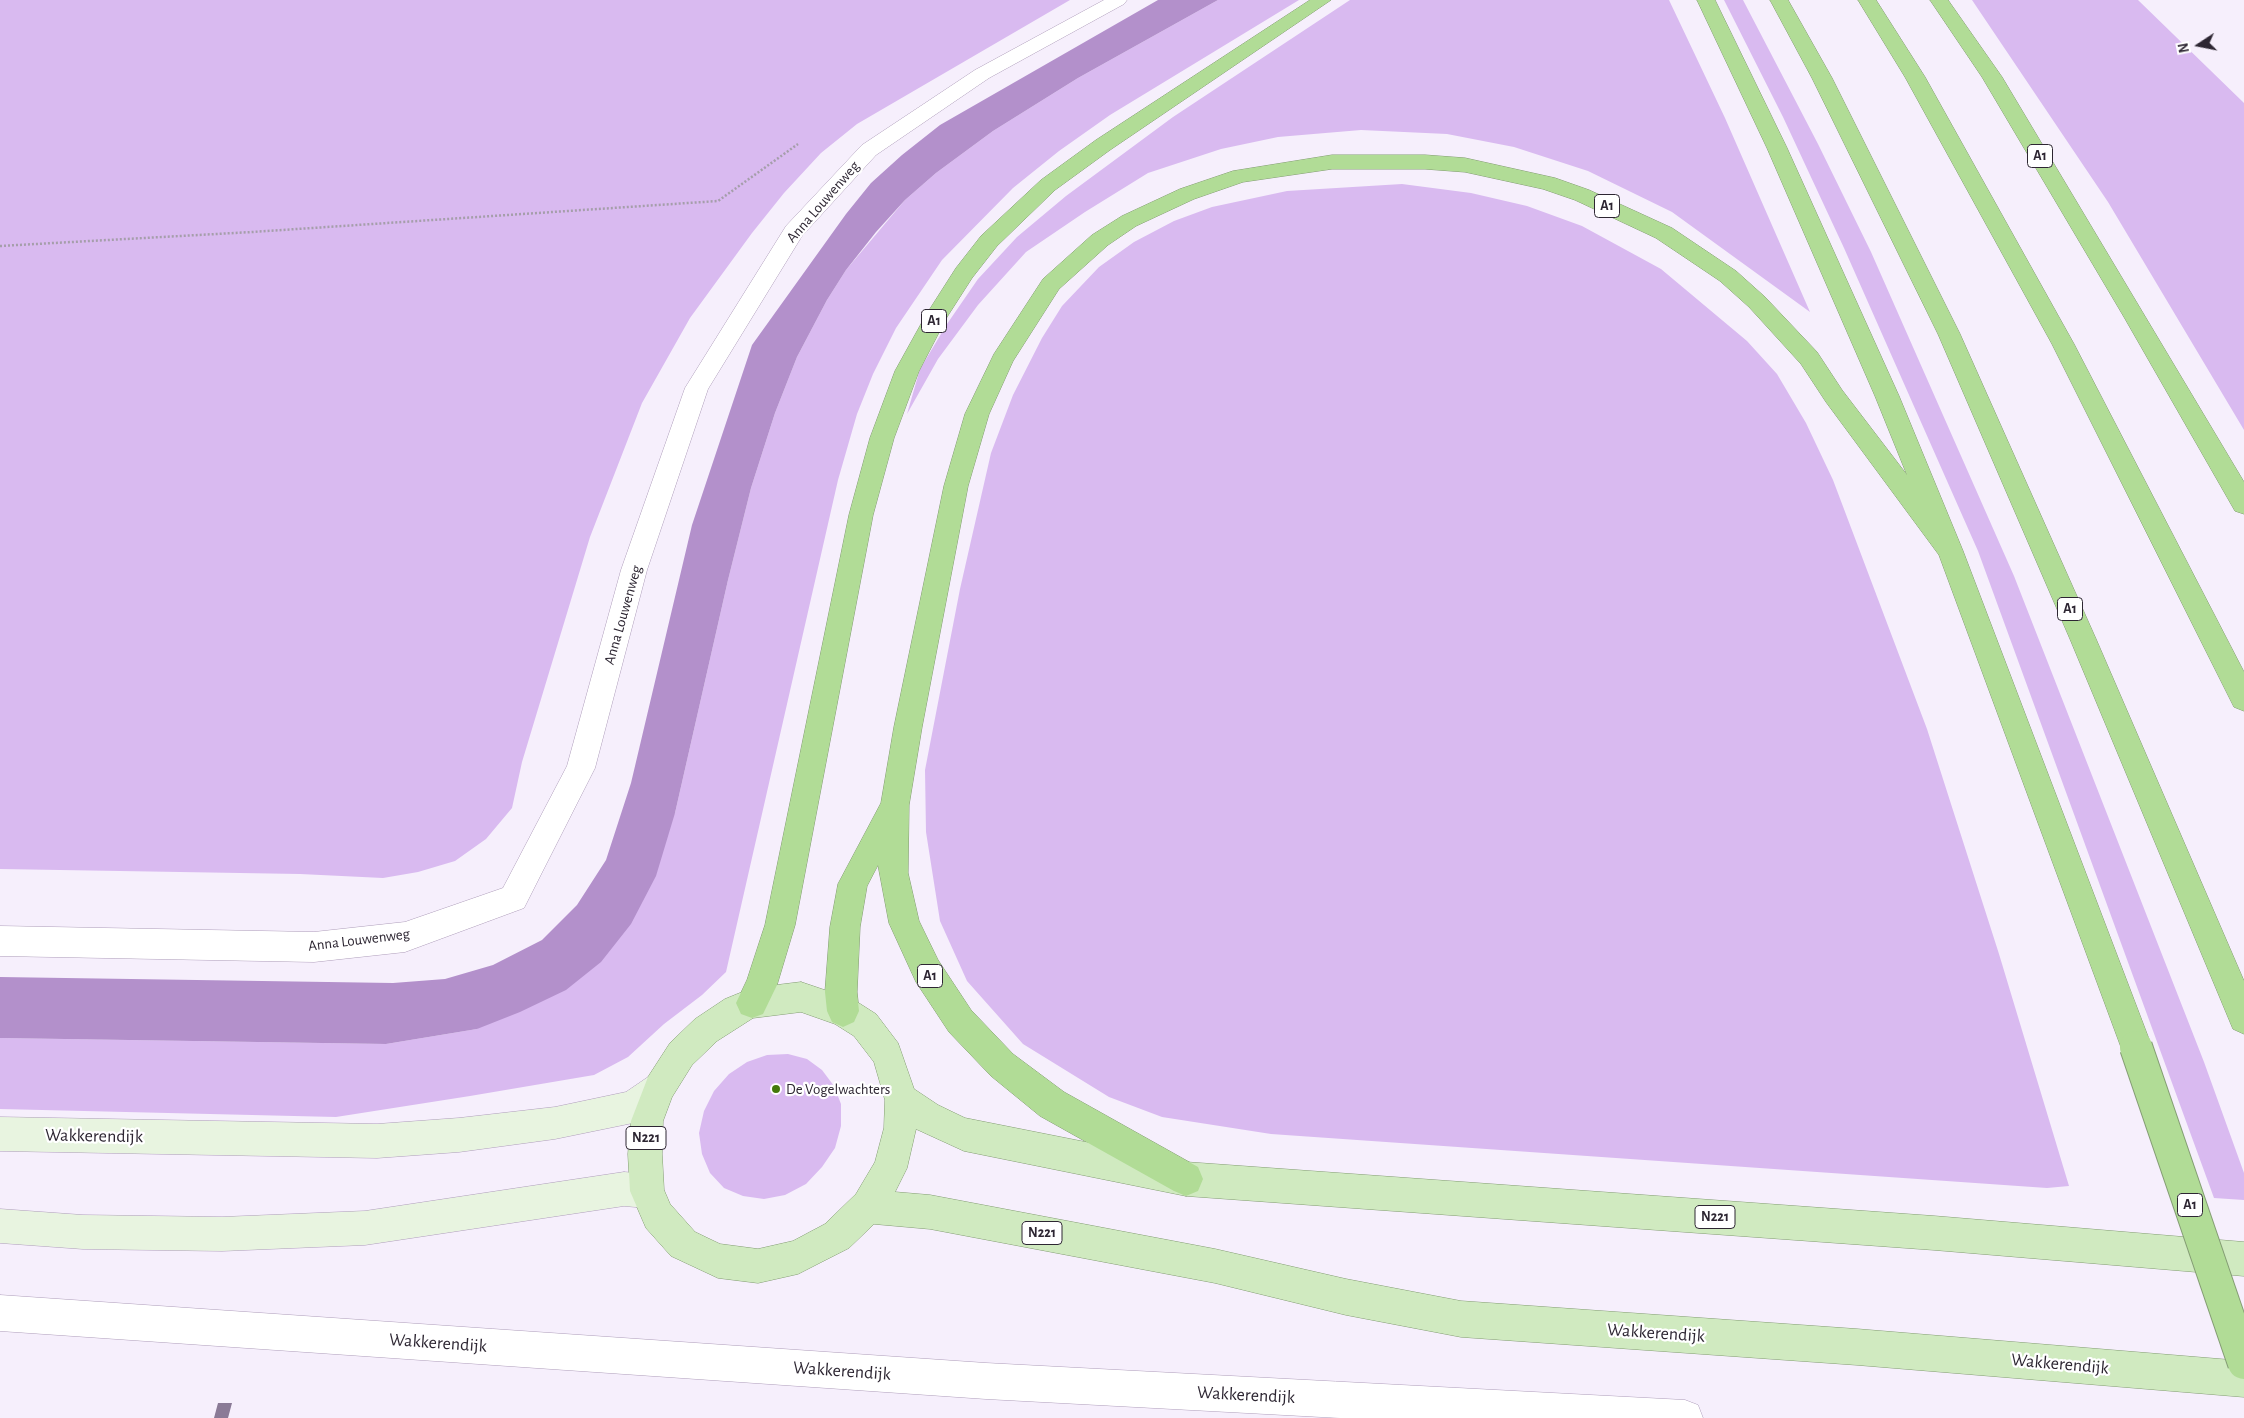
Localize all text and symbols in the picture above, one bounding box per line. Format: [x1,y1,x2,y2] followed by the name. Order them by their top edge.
[2174,20,2224,70] north arrow
[2176,42,2192,54] text: N
[2028,144,2052,168] road number: A1
[783,157,863,247] street label: Anna Louwenweg
[1594,195,1620,218] road number: A1
[922,310,946,332] road number: A1
[600,563,646,667] street label: Anna Louwenweg
[2058,598,2082,620] road number: A1
[307,925,411,955] street label: Anna Louwenweg
[918,964,942,988] road number: A1
[786,1080,890,1098] place label: De Vogelwachters
[770,1083,782,1095] marker: De Vogelwachters
[45,1124,143,1148] street label: Wakkerendijk
[626,1126,666,1150] road number: N221
[2178,1194,2202,1216] road number: A1
[1695,1206,1735,1228] road number: N221
[1022,1222,1062,1244] road number: N221
[1606,1319,1706,1347] street label: Wakkerendijk
[388,1329,488,1357] street label: Wakkerendijk
[2010,1349,2110,1379] street label: Wakkerendijk
[792,1357,892,1385] street label: Wakkerendijk
[1197,1382,1295,1408] street label: Wakkerendijk

